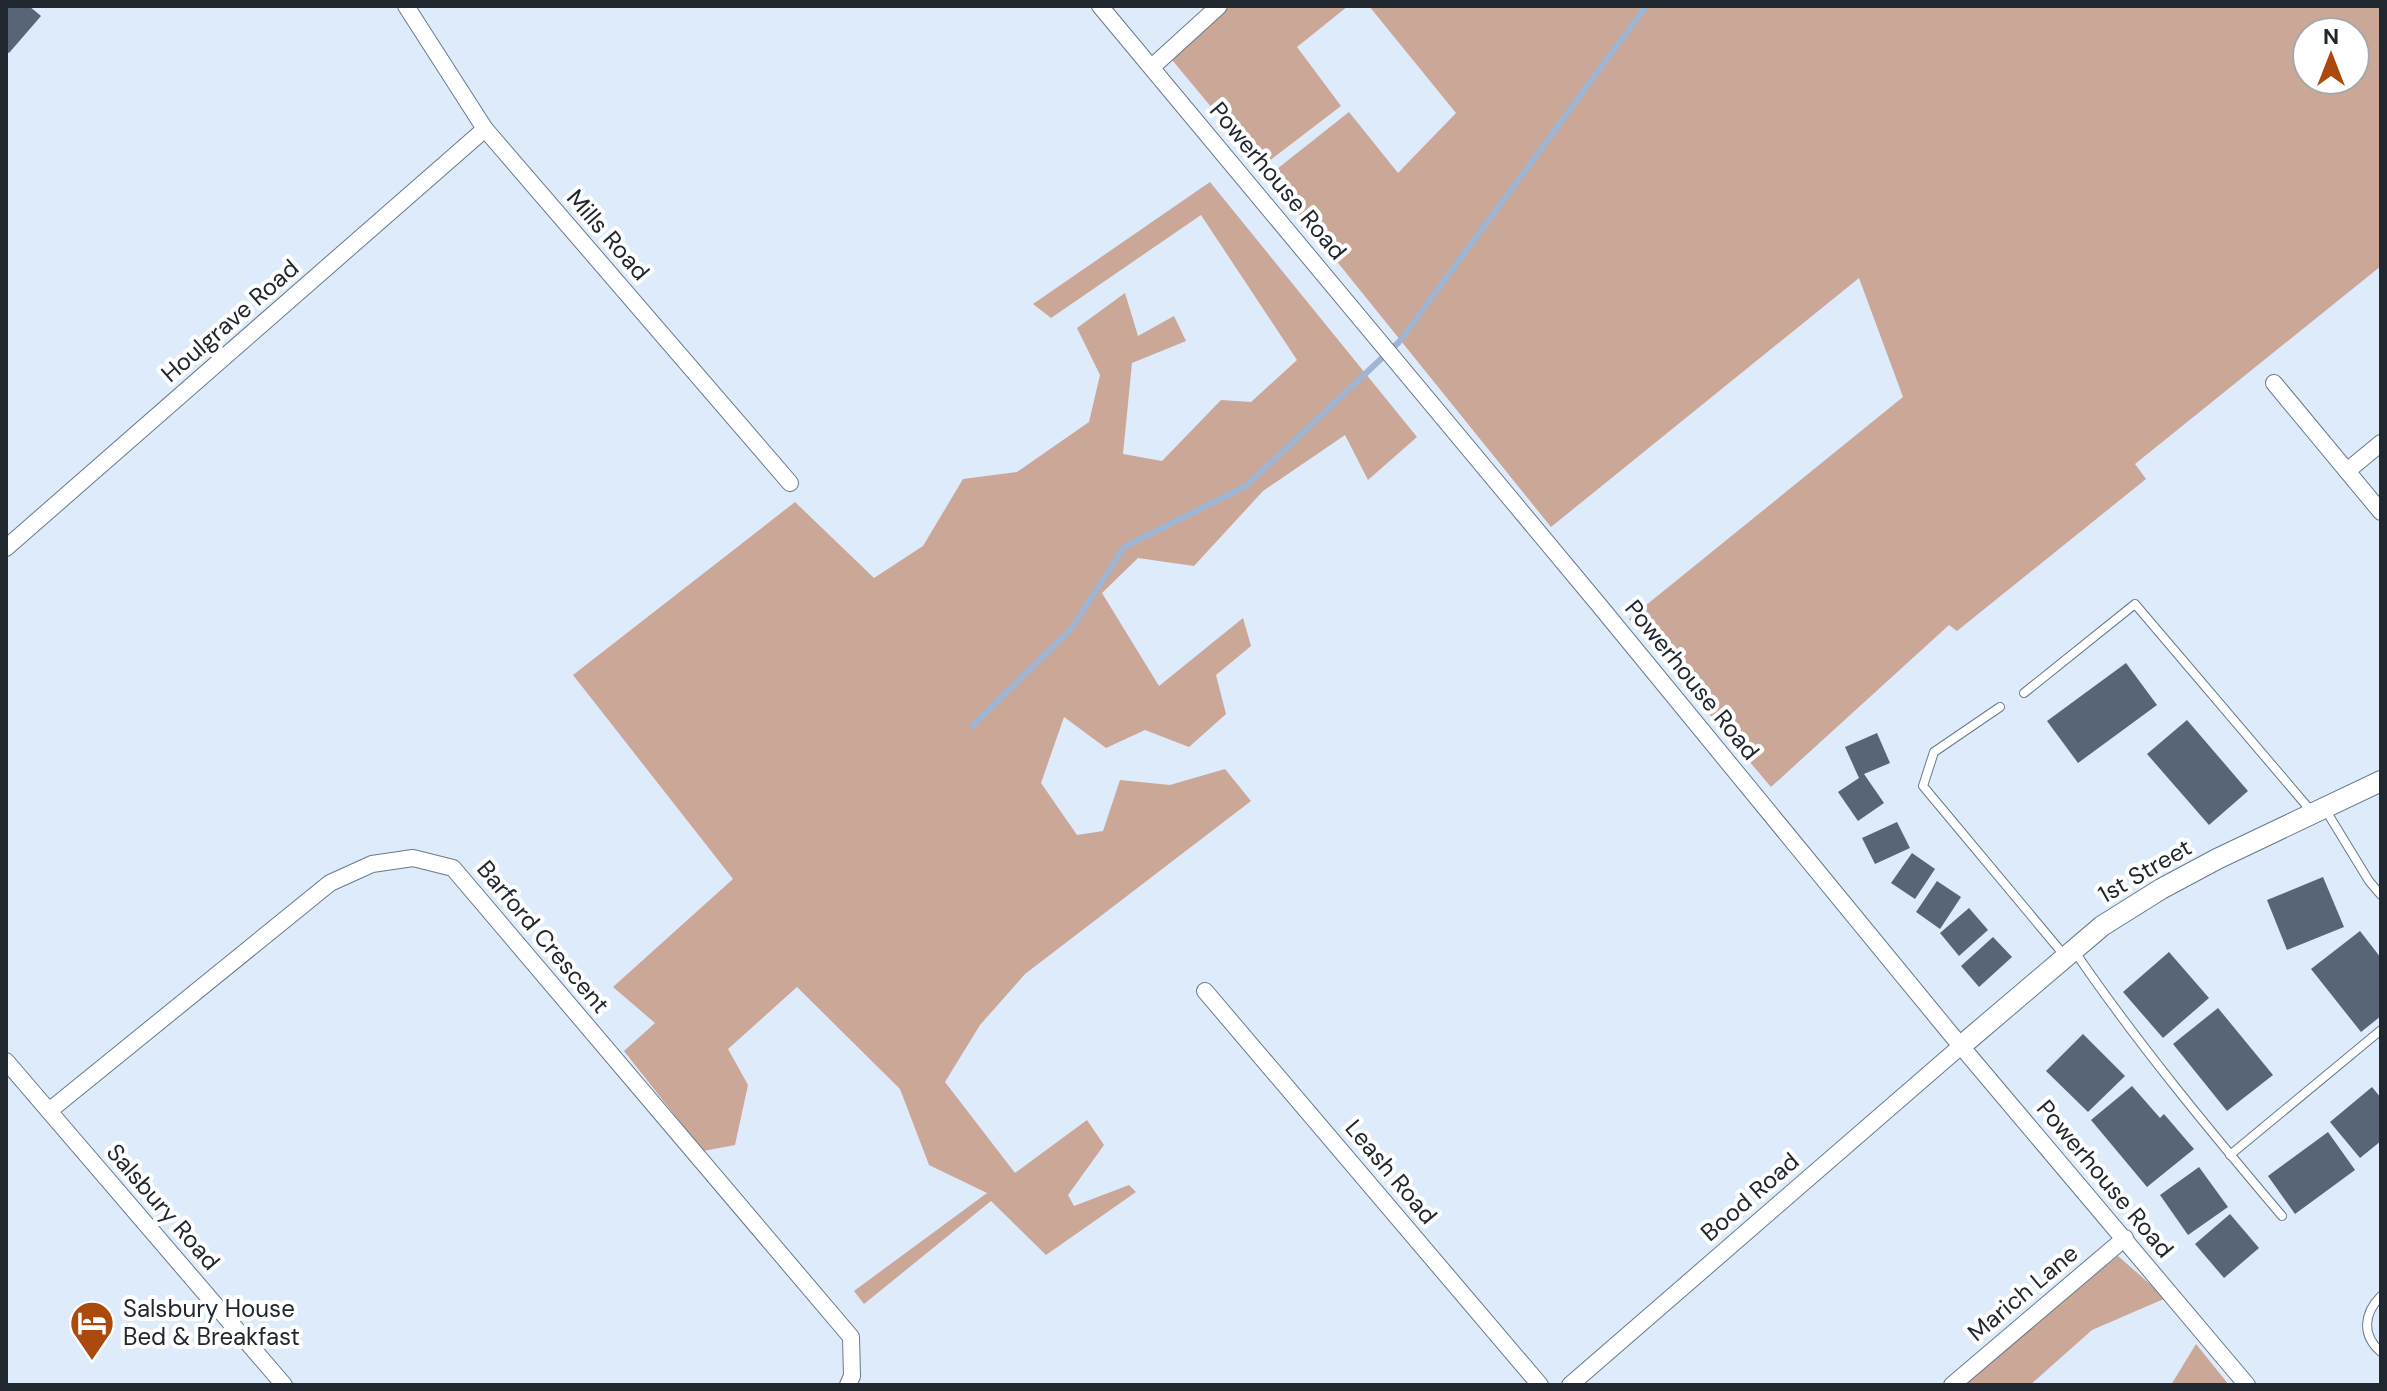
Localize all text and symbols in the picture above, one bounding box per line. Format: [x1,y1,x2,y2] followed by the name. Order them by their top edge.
[2291,16,2371,96] north arrow
[2323,22,2339,51] text: N
[1203,95,1354,266] street label: Powerhouse Road
[560,183,656,287] street label: Mills Road
[154,252,305,389] street label: Houlgrave Road
[1618,593,1766,766] street label: Powerhouse Road
[2092,831,2197,910] street label: 1st Street
[470,854,616,1019] street label: Barford Crescent
[2030,1093,2181,1264] street label: Powerhouse Road
[1339,1113,1444,1230] street label: Leash Road
[100,1137,227,1276] street label: Salsbury Road
[1694,1145,1805,1248] street label: Bood Road
[1961,1237,2084,1348] street label: Marich Lane
[123,1293,300,1352] place label: Salsbury House Bed & Breakfast
[68,1299,116,1362] hotel icon: Salsbury House Bed & Breakfast

